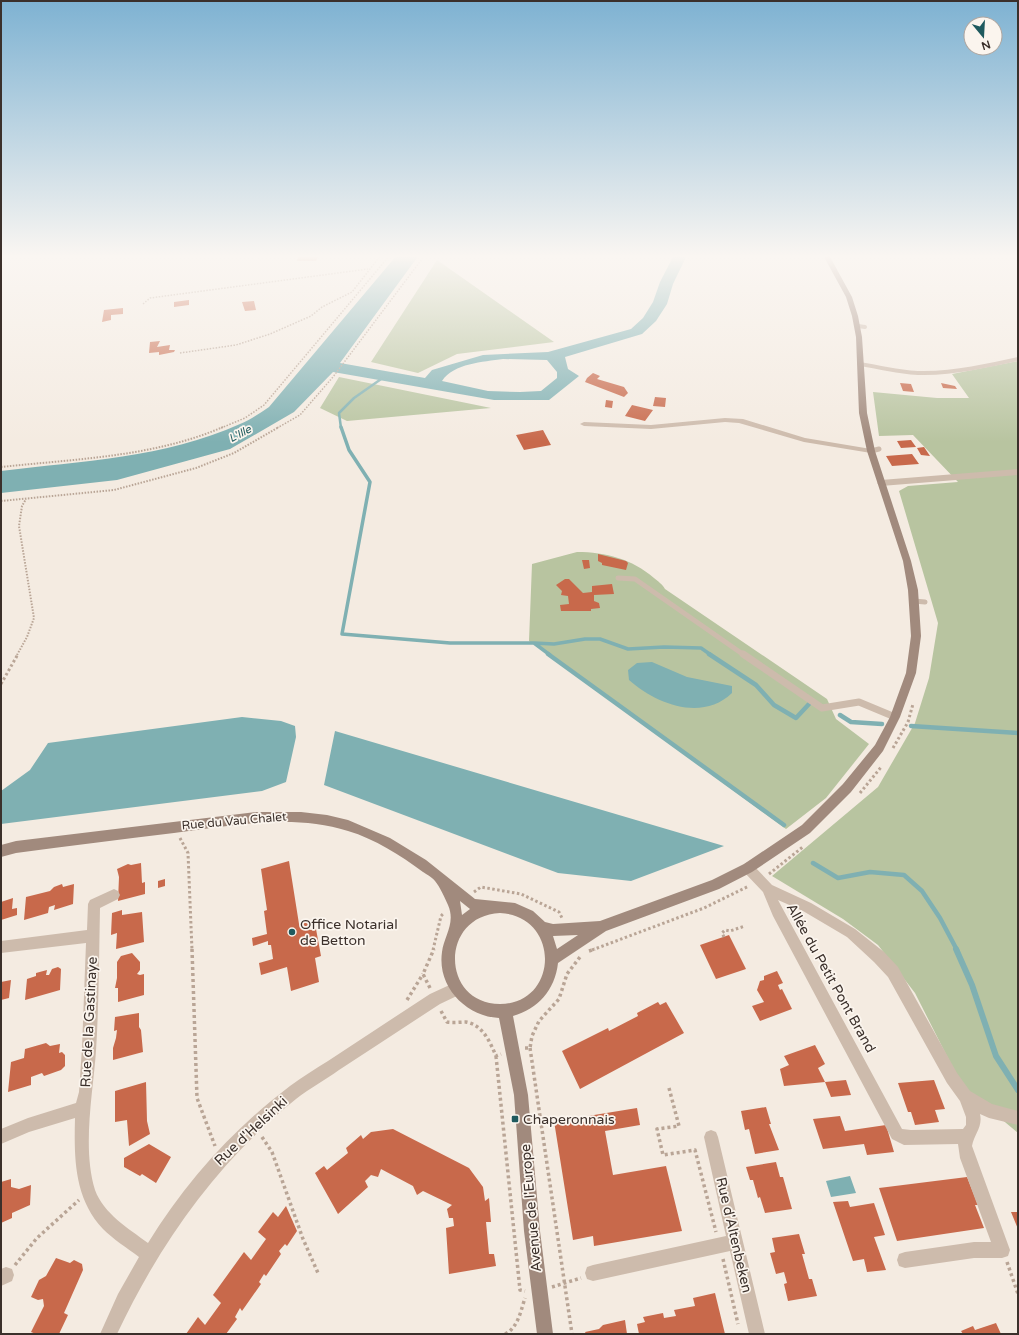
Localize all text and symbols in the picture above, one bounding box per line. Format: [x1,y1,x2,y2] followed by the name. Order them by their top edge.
[963,16,1003,56] north arrow
[980,37,992,53] text: N
[227,422,254,445] water label: L'Ille
[181,809,287,833] street label: Rue du Vau Chalet
[783,900,879,1056] street label: Allée du Petit Pont Brand
[300,916,398,949] place label: Office Notarial de Betton
[287,927,297,937] marker: Office Notarial de Betton
[77,956,101,1088] street label: Rue de la Gastinaye
[211,1093,291,1169] street label: Rue d'Helsinki
[523,1111,615,1128] place label: Chaperonnais
[510,1114,520,1124] marker: Chaperonnais
[517,1143,545,1273] street label: Avenue de l'Europe
[712,1175,756,1295] street label: Rue d'Altenbeken

